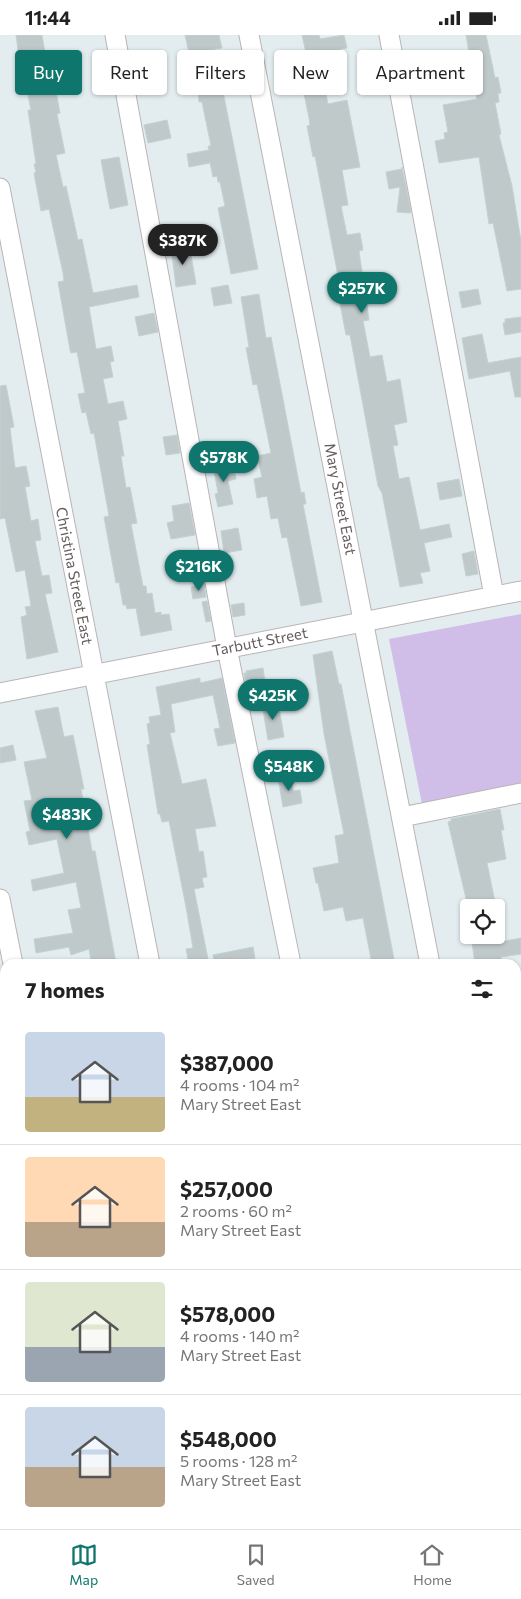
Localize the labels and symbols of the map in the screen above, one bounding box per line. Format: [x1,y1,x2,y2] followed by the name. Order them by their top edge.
[148,223,218,266] pin: $387K
[327,271,397,314] pin: $257K
[189,441,259,483] pin: $578K
[321,441,361,556] street label: Mary Street East
[53,505,97,646] street label: Christina Street East
[164,549,234,592] pin: $216K
[210,623,309,659] street label: Tarbutt Street
[238,679,308,721] pin: $425K
[254,749,324,792] pin: $548K
[32,797,102,840] pin: $483K

